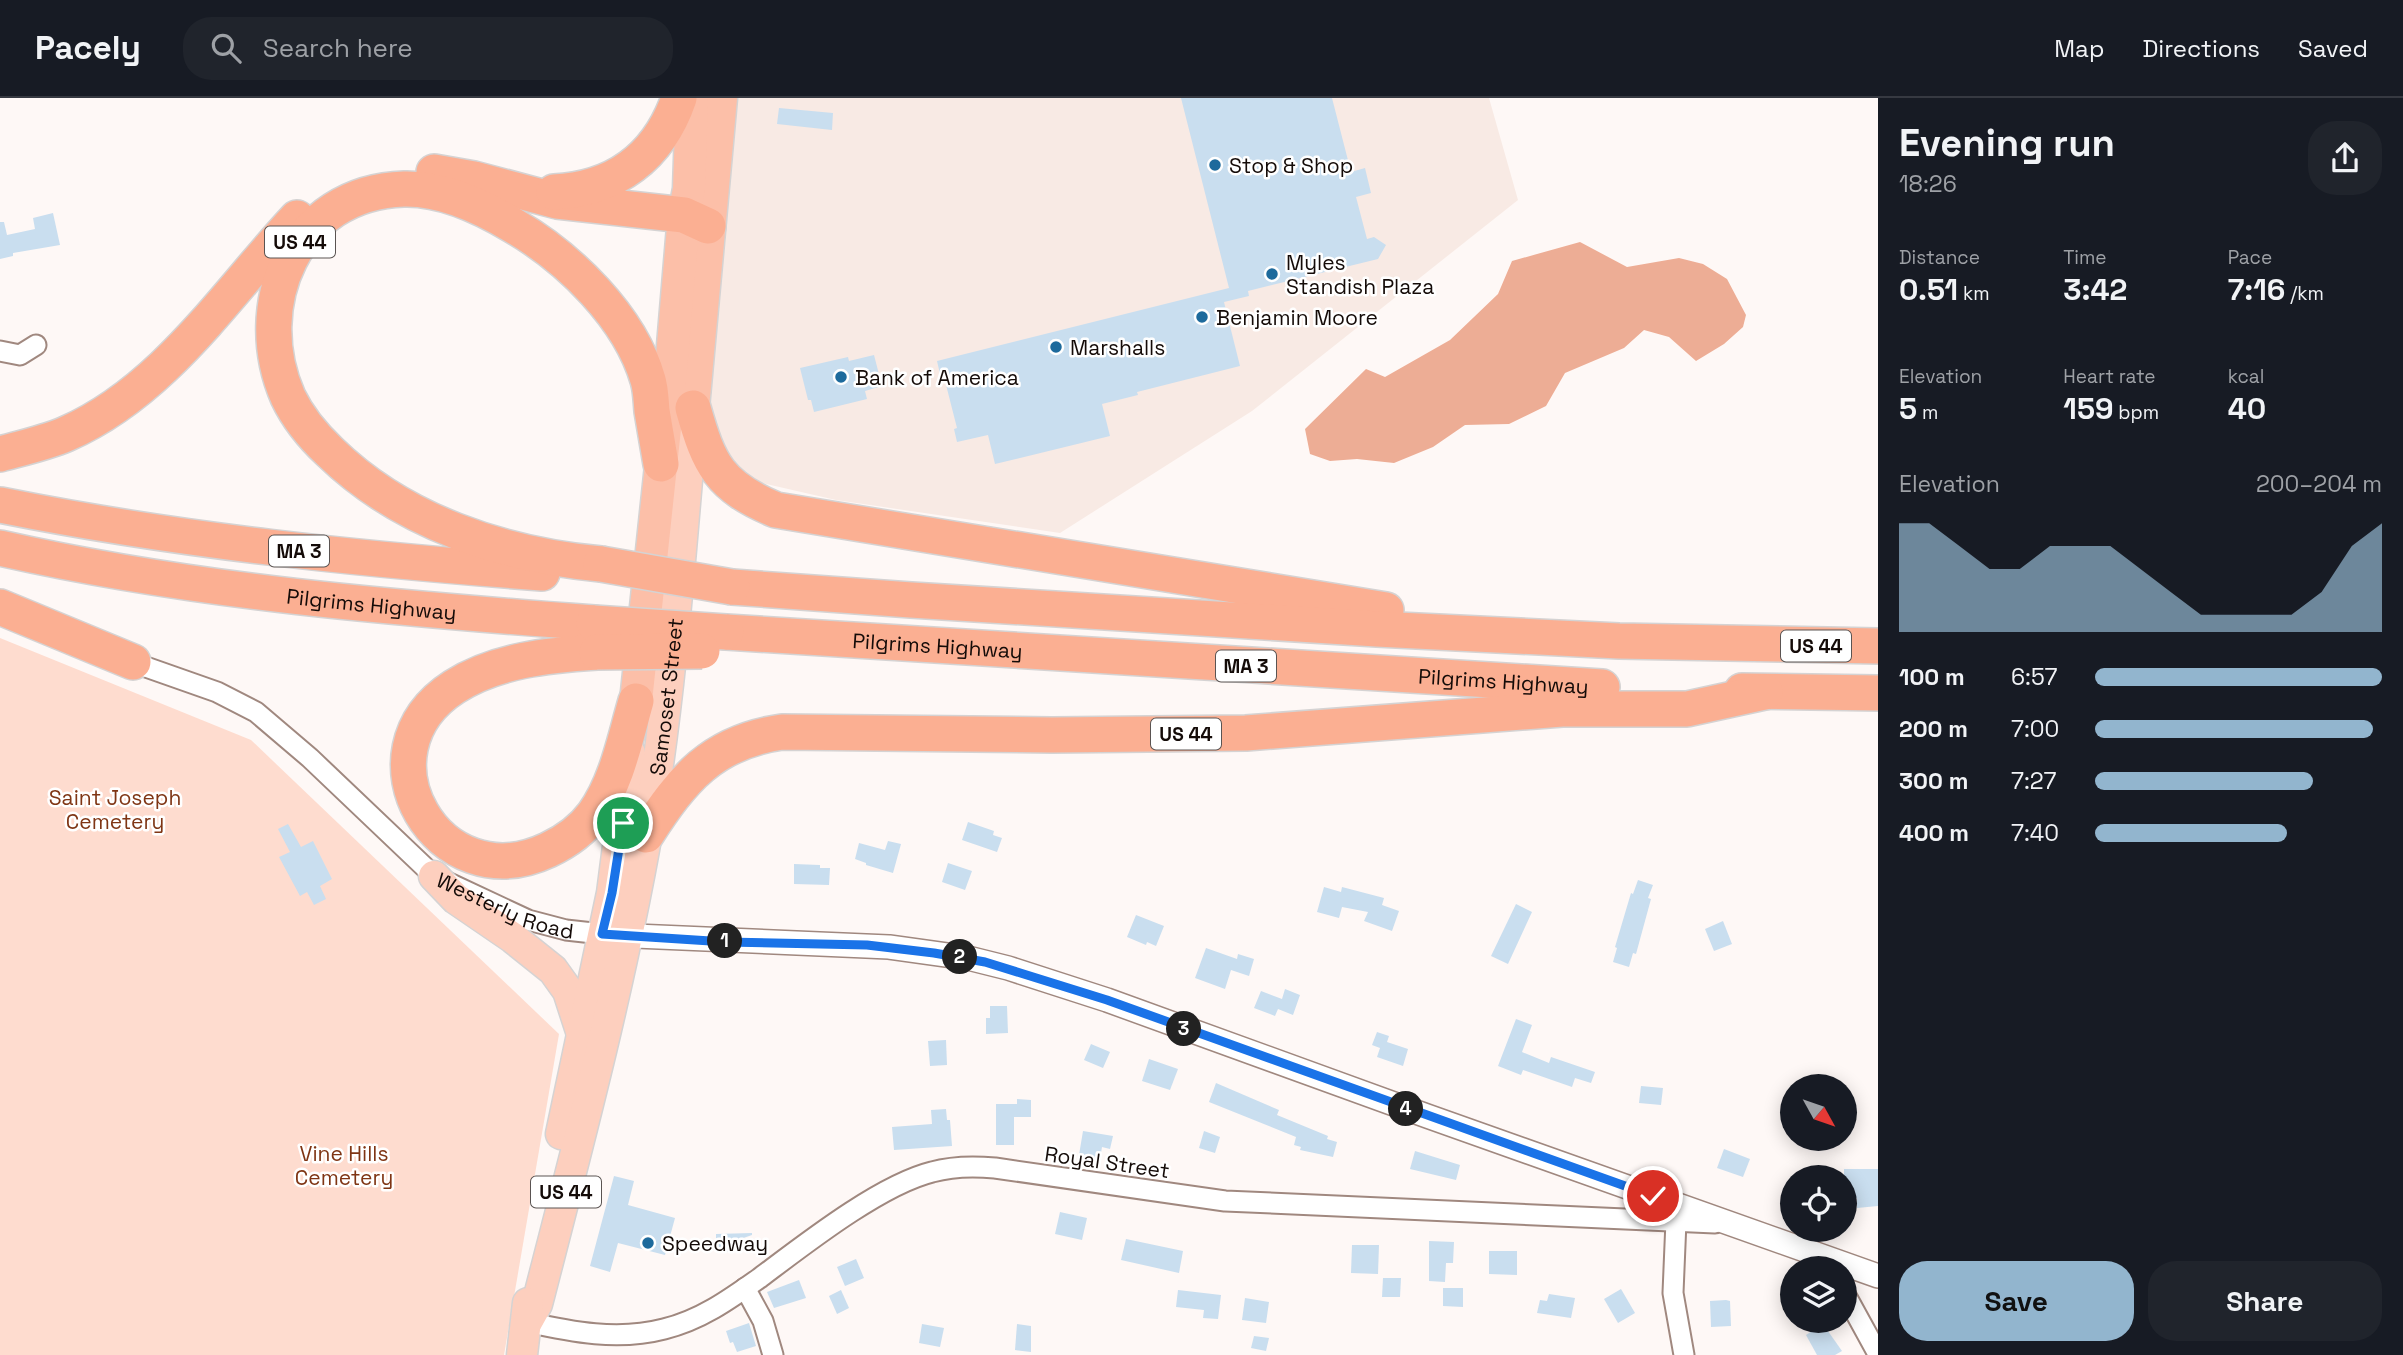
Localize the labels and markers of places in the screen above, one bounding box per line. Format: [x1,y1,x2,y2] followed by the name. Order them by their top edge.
[1229,152,1353,179] place label: Stop & Shop
[1207,157,1223,173] marker: Stop & Shop
[1286,249,1434,300] place label: Myles Standish Plaza
[1264,266,1280,282] marker: Myles Standish Plaza
[1216,304,1378,331] place label: Benjamin Moore
[1194,309,1210,325] marker: Benjamin Moore
[1070,334,1165,361] place label: Marshalls
[1048,339,1064,355] marker: Marshalls
[855,364,1019,391] place label: Bank of America
[833,369,849,385] marker: Bank of America
[593,793,653,853] pin
[708,924,742,958] pin: 1
[942,940,978,974] pin: 2
[1166,1012,1202,1046] pin: 3
[1388,1091,1424,1126] pin: 4
[1623,1166,1683,1226] pin
[662,1230,768,1257] place label: Speedway
[640,1235,656,1251] marker: Speedway

